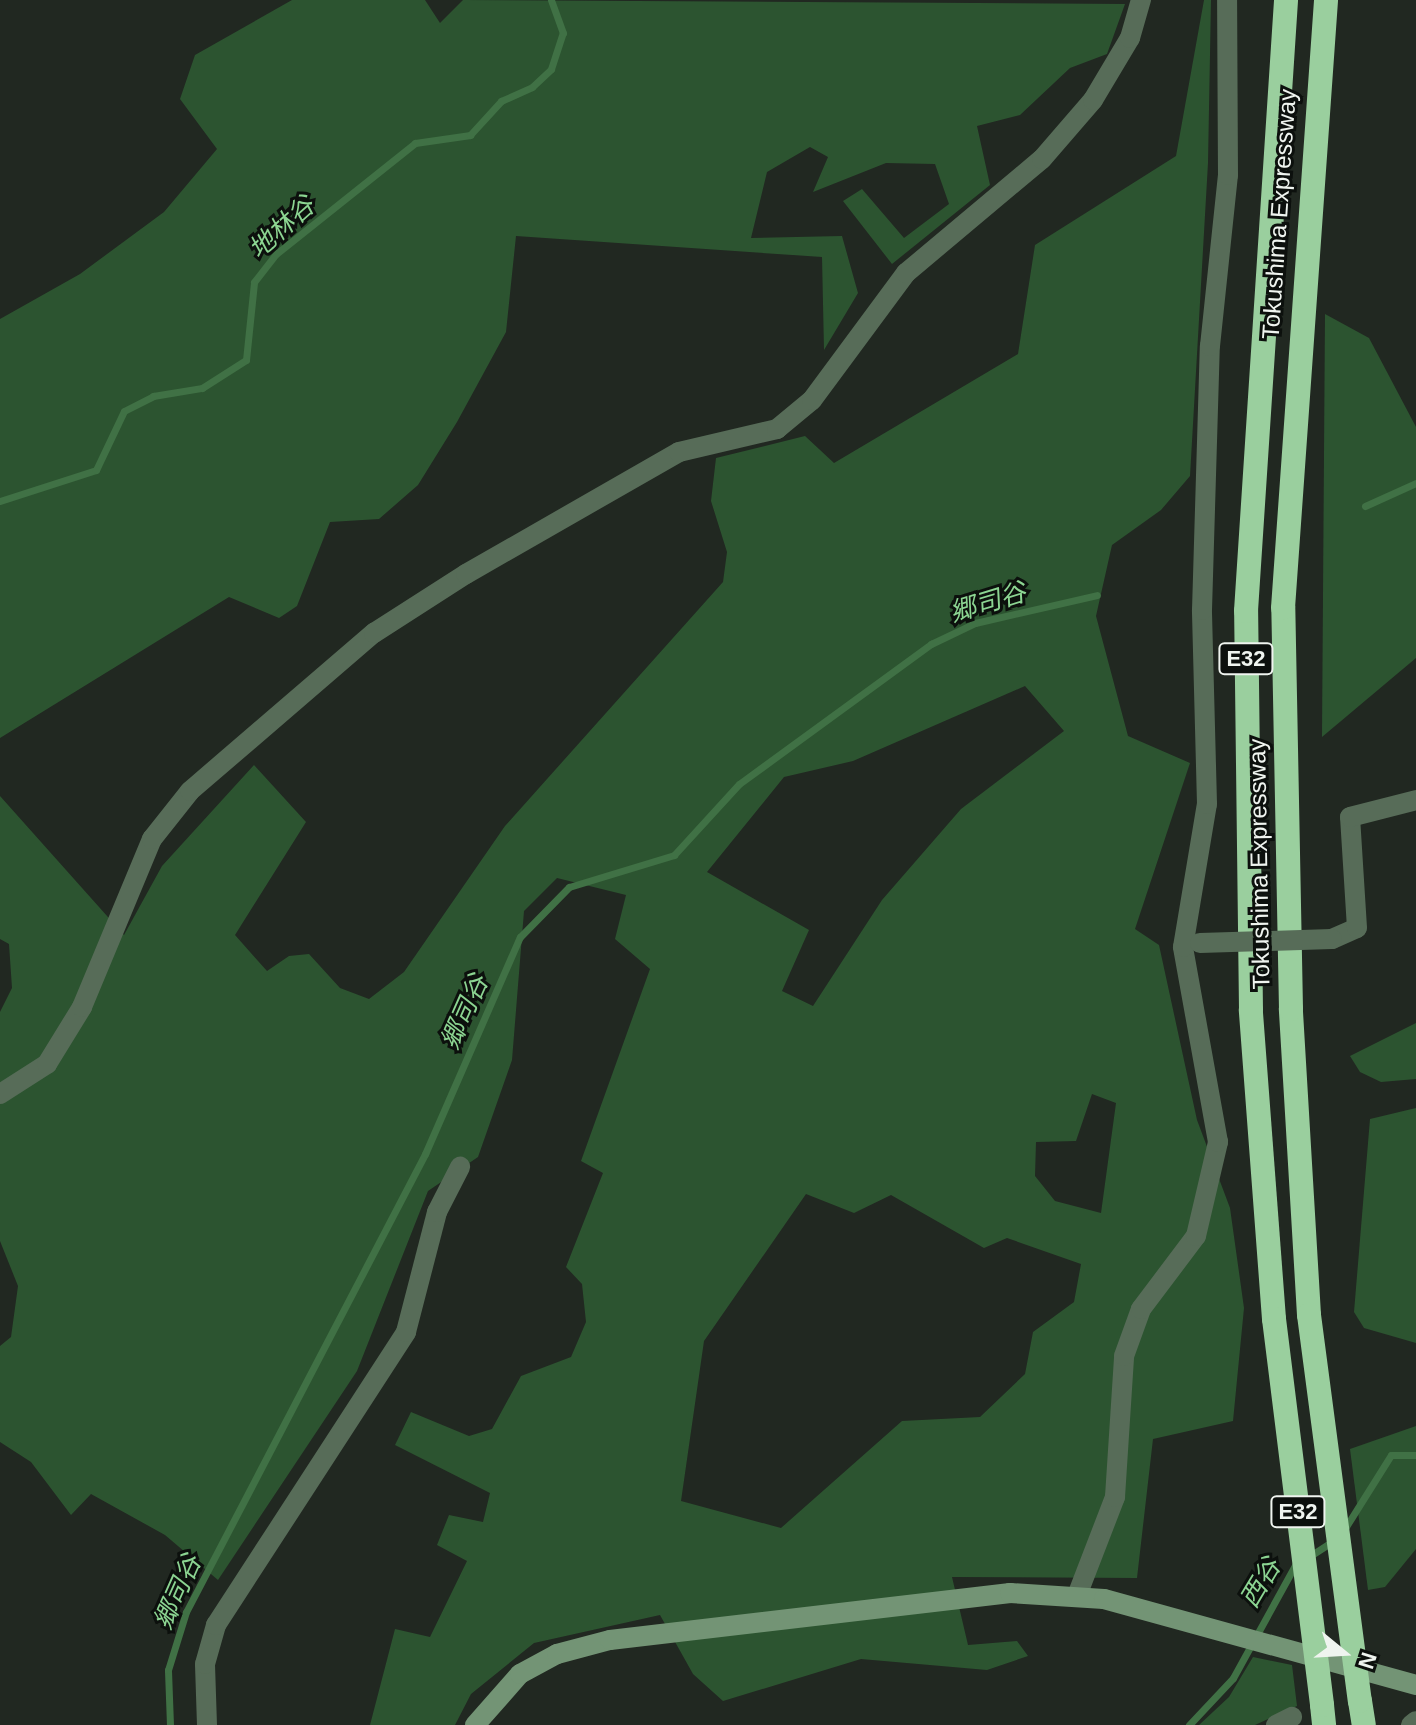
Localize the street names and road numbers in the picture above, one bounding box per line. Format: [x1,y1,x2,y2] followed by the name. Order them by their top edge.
[1256,88,1302,340] street label: Tokushima Expressway
[1218,641,1274,677] road number: E32
[1242,738,1276,990] street label: Tokushima Expressway
[1270,1494,1326,1530] road number: E32

